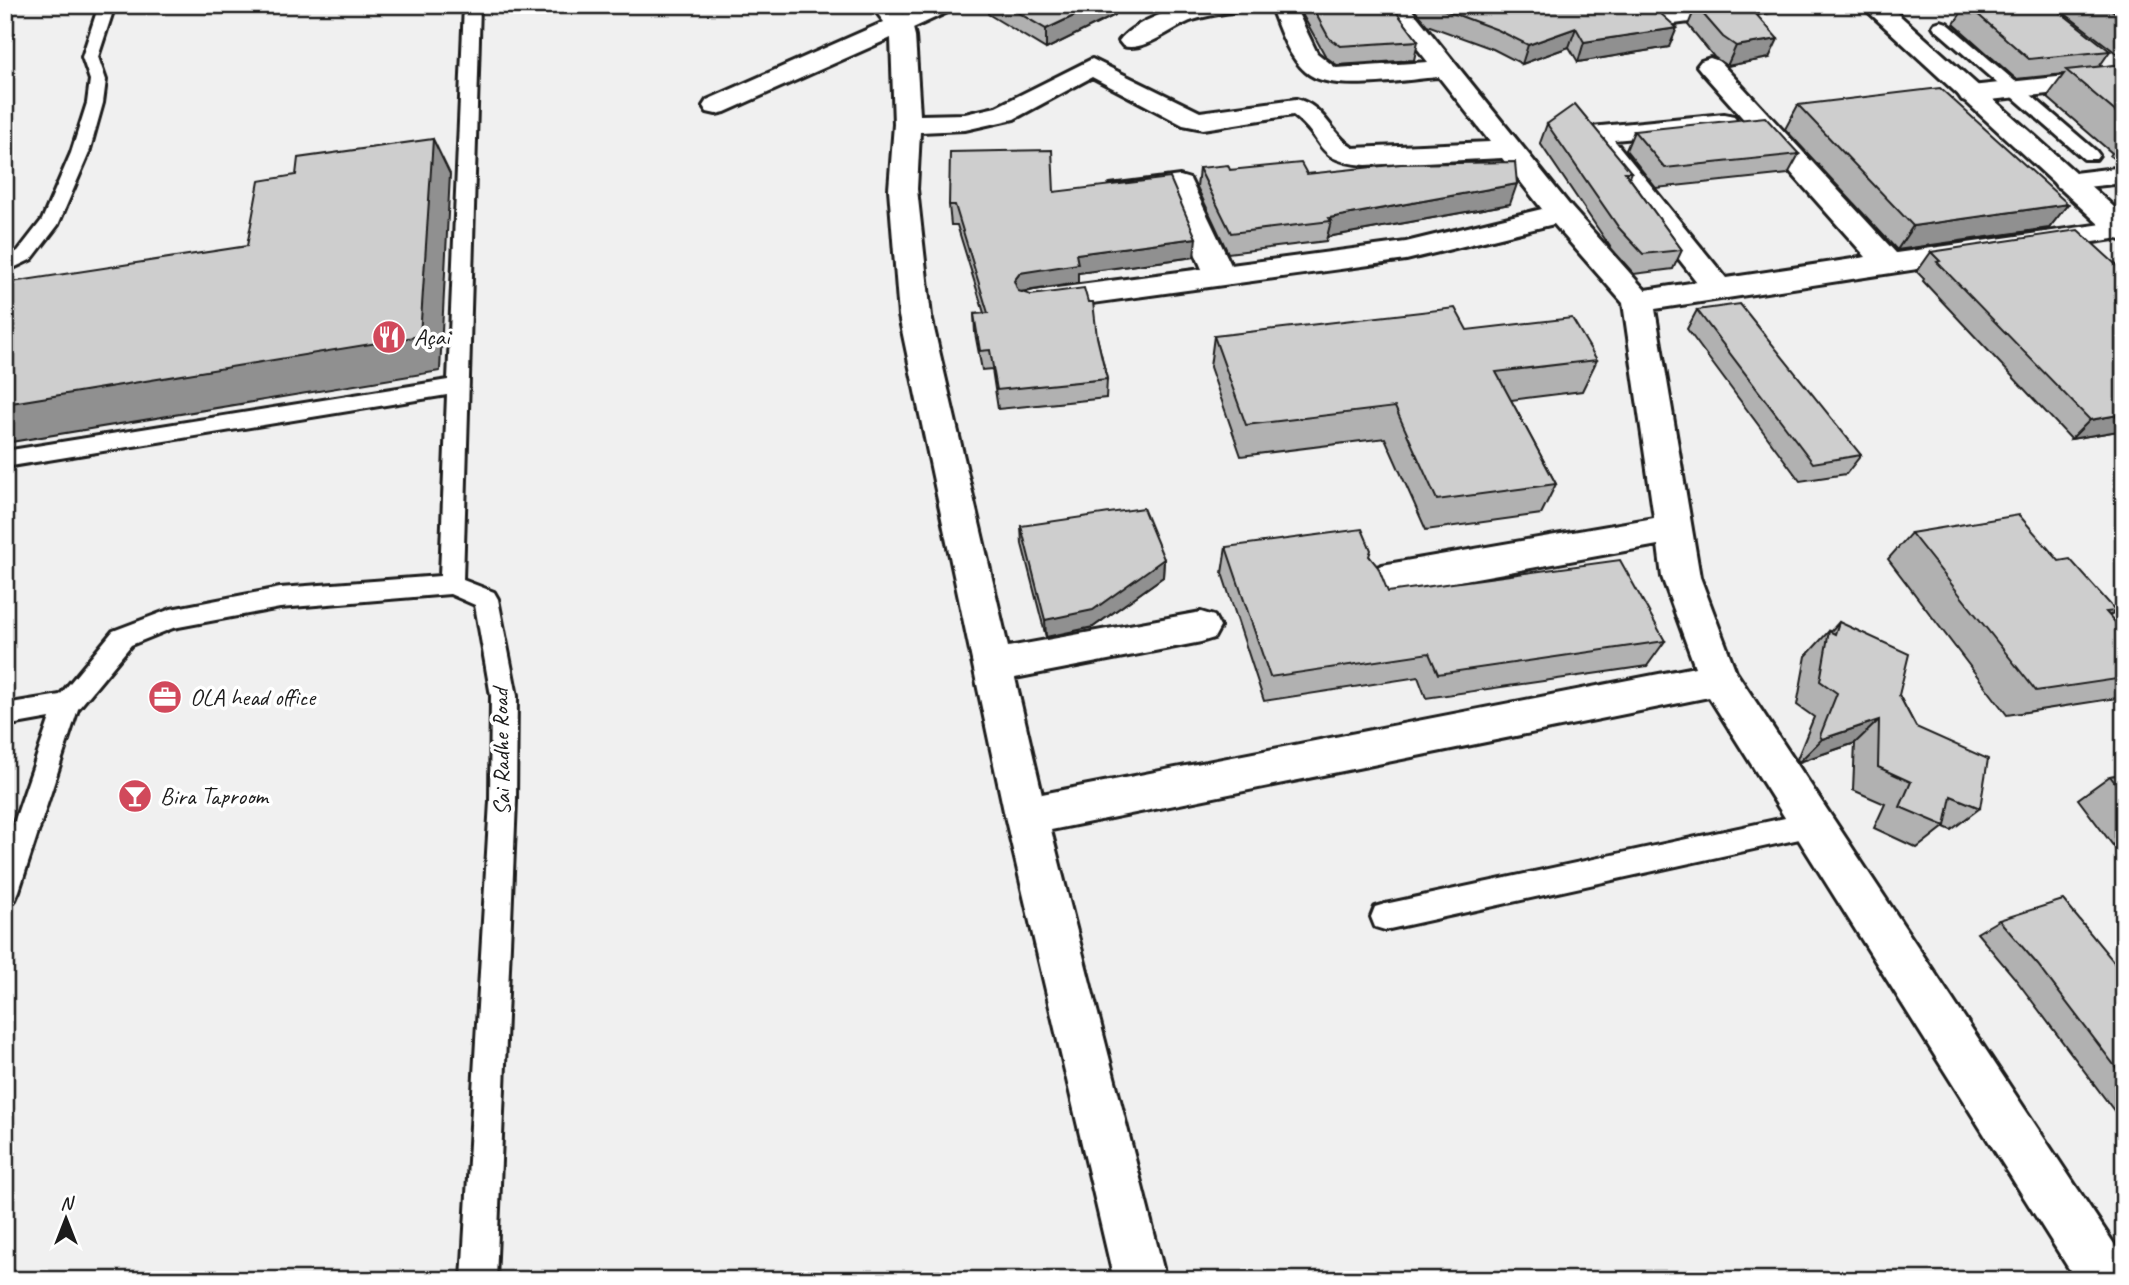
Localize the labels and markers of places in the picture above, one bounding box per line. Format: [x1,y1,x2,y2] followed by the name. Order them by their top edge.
[370,318,408,356] restaurant icon: Açai
[414,322,452,352] place label: Açai
[146,678,184,716] office icon: OLA head office
[190,682,317,712] place label: OLA head office
[116,777,154,815] bar icon: Bira Taproom
[160,781,270,811] place label: Bira Taproom

